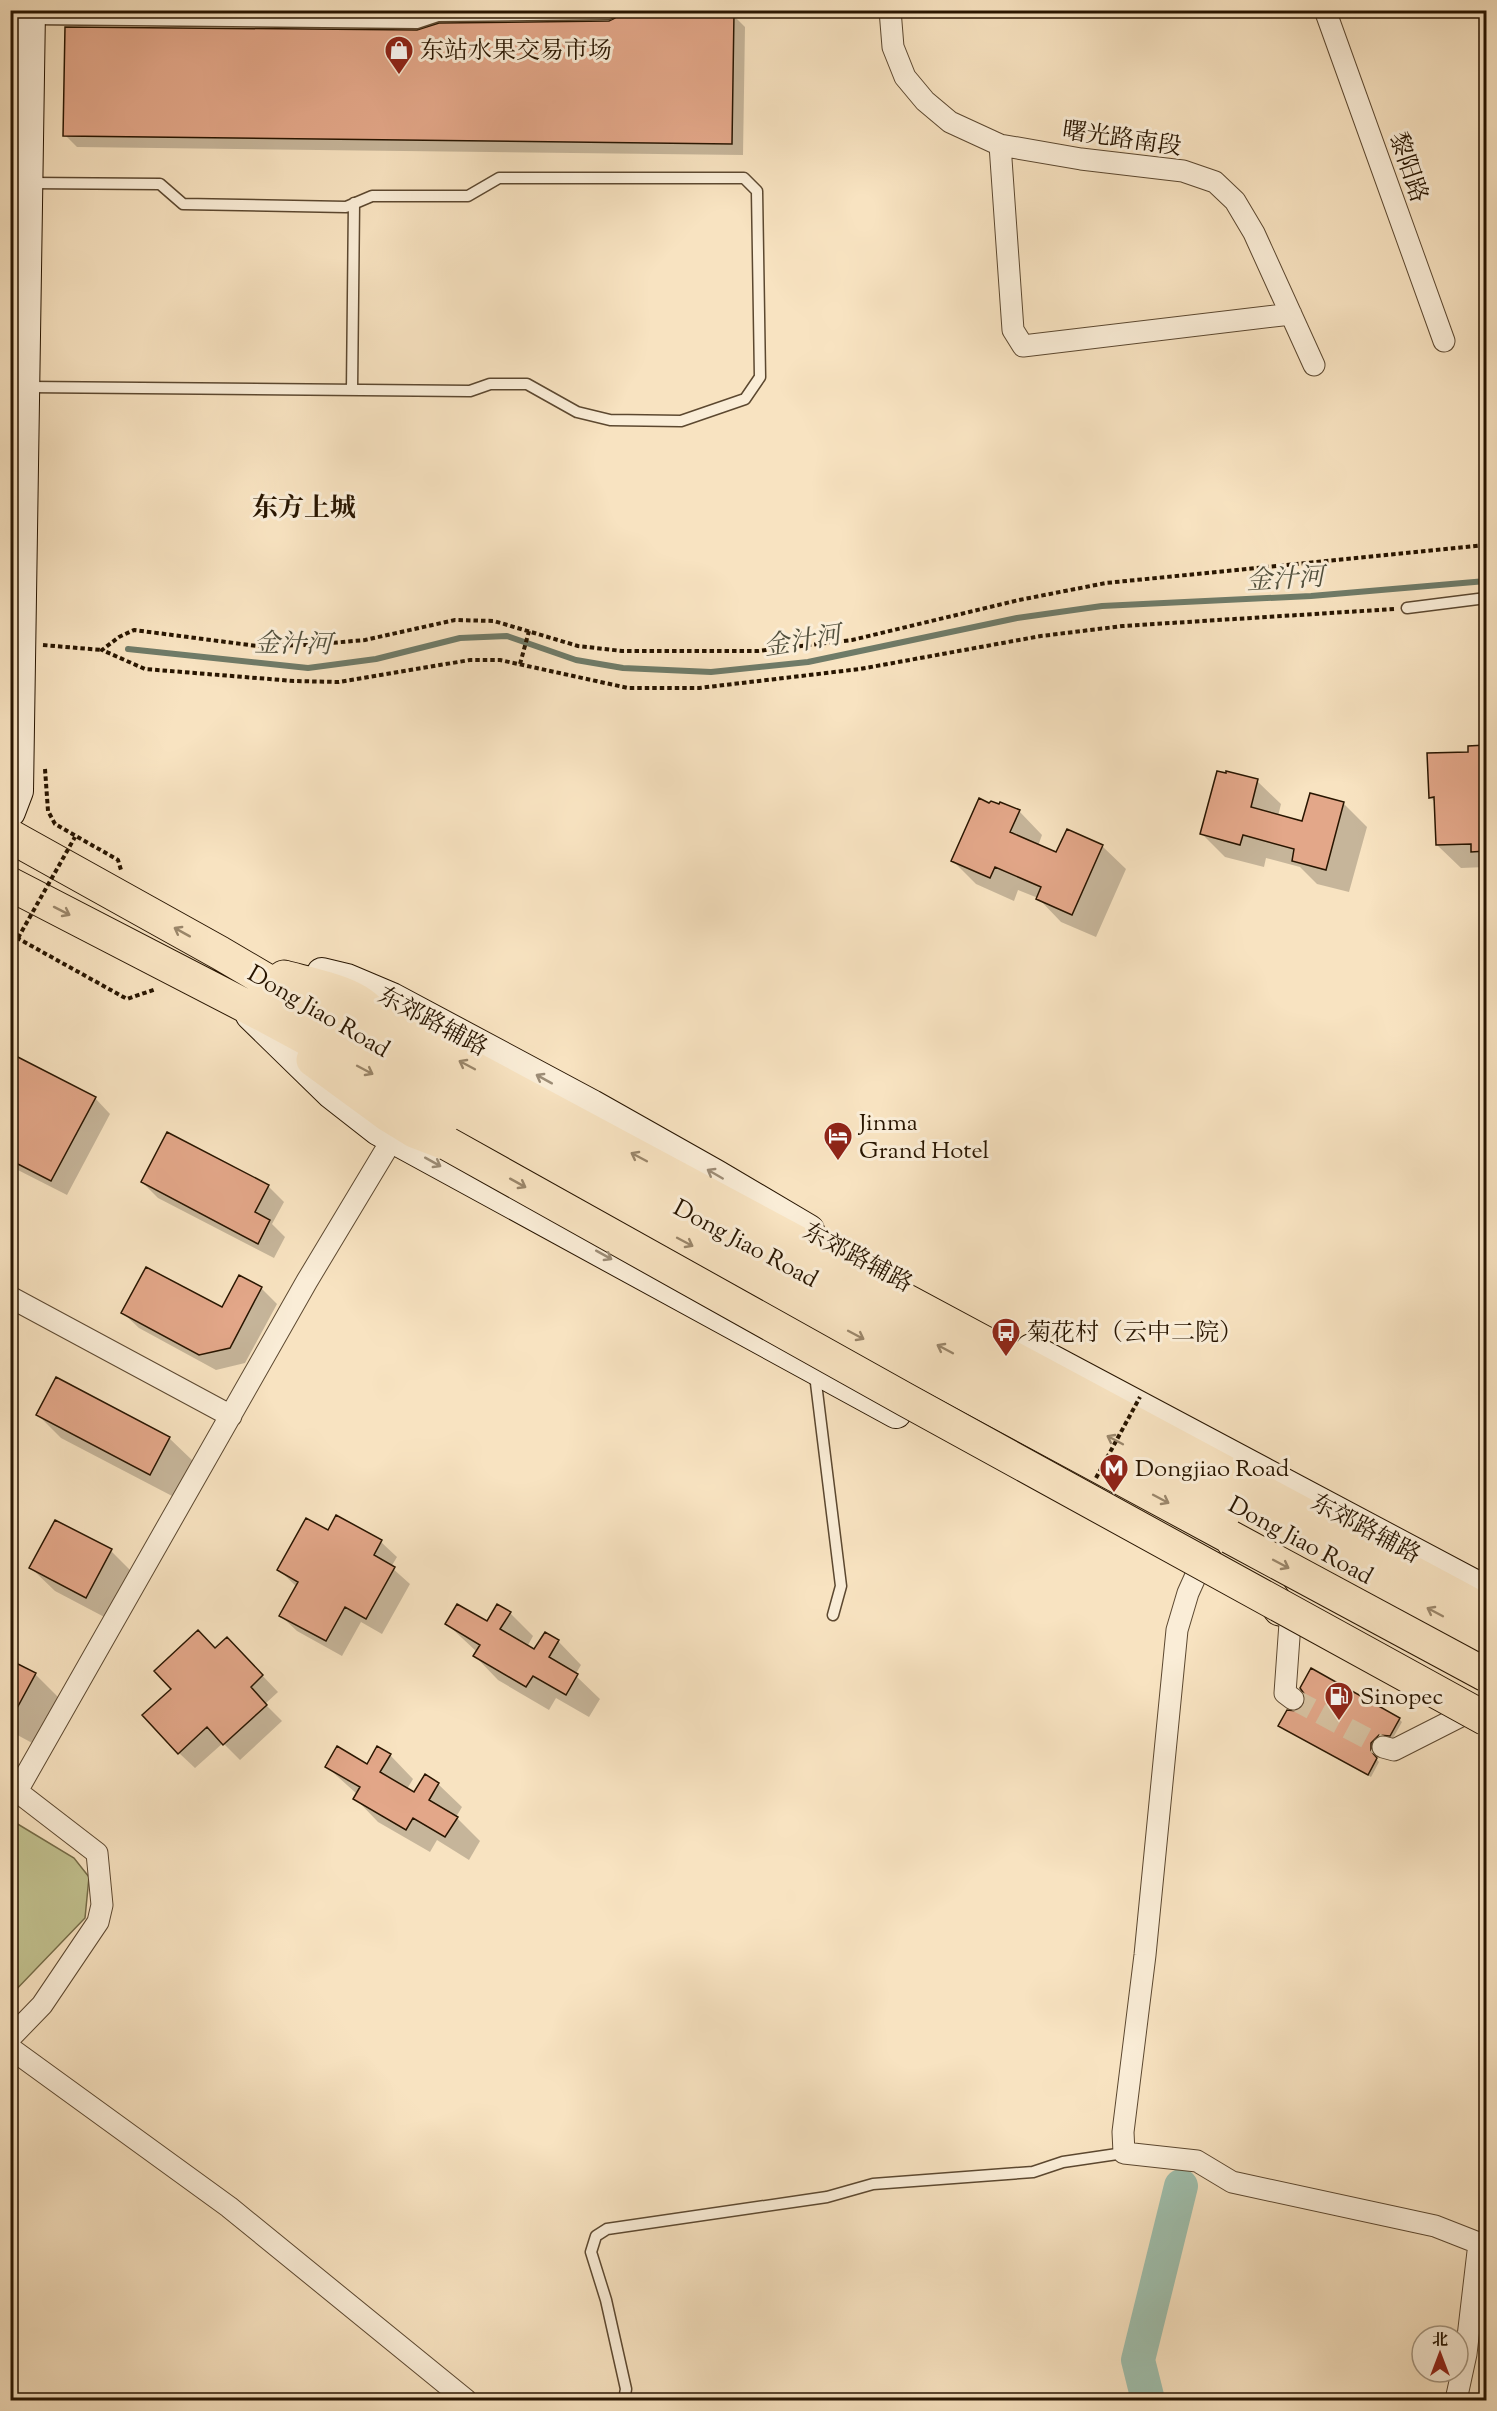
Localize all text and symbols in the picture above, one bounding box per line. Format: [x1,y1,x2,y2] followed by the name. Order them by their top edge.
[383,34,415,76] shop icon: 东站水果交易市场
[420,35,612,69] place label: 东站水果交易市场
[1060,115,1184,165] street label: 曙光路南段
[1379,128,1435,207] street label: 黎阳路
[252,491,356,528] district label: 东方上城
[1245,560,1329,601] water label: 金汁河
[761,617,848,667] water label: 金汁河
[254,626,336,665] water label: 金汁河
[53,906,71,917] one-way arrow
[174,926,192,937] one-way arrow
[240,958,396,1068] street label: Dong Jiao Road
[371,980,493,1066] street label: 东郊路辅路
[459,1059,477,1070] one-way arrow
[356,1064,373,1076] one-way arrow
[536,1073,553,1085] one-way arrow
[857,1107,990,1169] place label: Jinma Grand Hotel
[822,1120,854,1162] hotel icon: Jinma Grand Hotel
[631,1151,649,1162] one-way arrow
[424,1156,441,1168] one-way arrow
[706,1168,724,1179] one-way arrow
[509,1177,526,1189] one-way arrow
[667,1192,824,1297] street label: Dong Jiao Road
[796,1216,918,1302] street label: 东郊路辅路
[675,1237,693,1248] one-way arrow
[595,1250,613,1261] one-way arrow
[990,1316,1022,1358] bus stop icon: 菊花村（云中二院）
[1027,1317,1243,1351] place label: 菊花村（云中二院）
[847,1329,864,1341] one-way arrow
[937,1343,955,1354] one-way arrow
[1107,1434,1125,1445] one-way arrow
[1098,1452,1130,1494] metro station icon: Dongjiao Road
[1135,1453,1290,1487] place label: Dongjiao Road
[1304,1487,1426,1573] street label: 东郊路辅路
[1222,1489,1379,1594] street label: Dong Jiao Road
[1152,1493,1169,1505] one-way arrow
[1272,1559,1290,1570] one-way arrow
[1427,1606,1444,1618] one-way arrow
[1323,1680,1355,1722] fuel station icon: Sinopec
[1360,1681,1443,1715] place label: Sinopec
[1410,2324,1470,2384] north arrow
[1432,2330,1448,2353] text: 北

